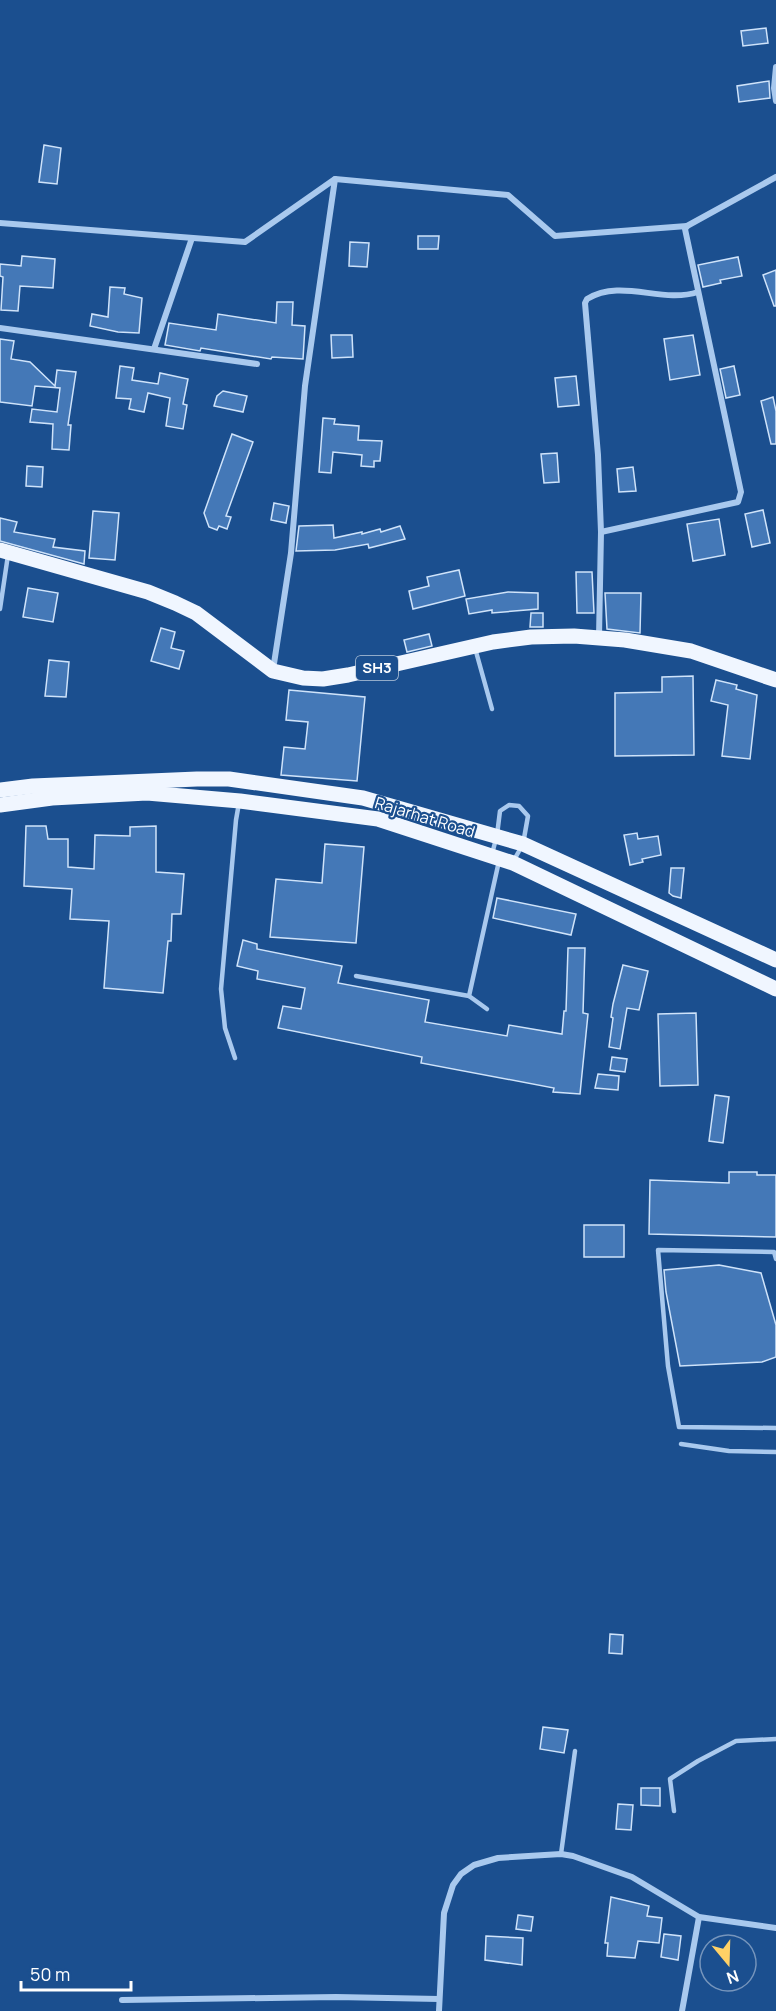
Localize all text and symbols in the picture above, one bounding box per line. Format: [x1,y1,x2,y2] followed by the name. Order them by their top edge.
[356,656,398,680] road number: SH3
[372,791,478,843] street label: Rajarhat Road
[698,1933,758,1993] north arrow
[21,1954,130,1992] scale bar
[30,1962,70,1986] text: 50 m
[724,1965,742,1989] text: N

